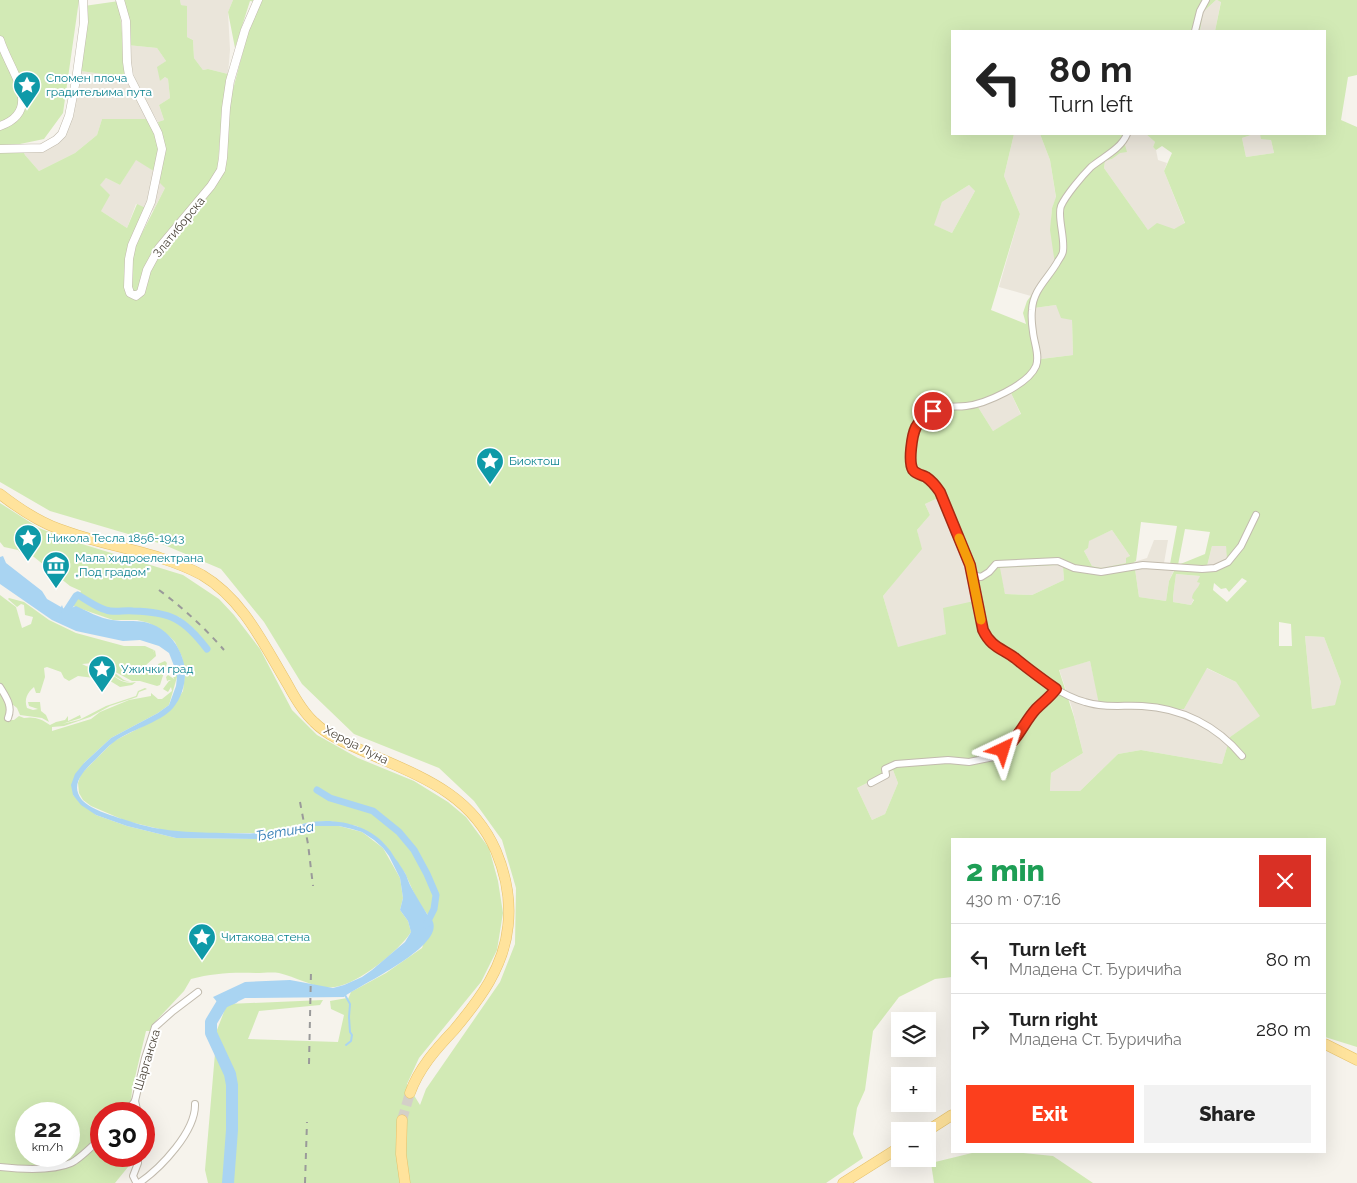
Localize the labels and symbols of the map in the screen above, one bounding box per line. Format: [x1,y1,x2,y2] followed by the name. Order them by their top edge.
[12,70,42,109] place icon: Спомен плоча градитељима пута
[46,71,152,99] place label: Спомен плоча градитељима пута
[150,194,208,260] street label: Златиборска
[912,390,954,432] pin
[475,446,505,485] place icon: Биоктош
[509,454,560,468] place label: Биоктош
[13,523,43,562] place icon: Никола Тесла 1856-1943
[47,531,184,545] place label: Никола Тесла 1856-1943
[41,550,71,589] museum icon: Мала хидроелектрана „Под градом”
[75,551,203,579] place label: Мала хидроелектрана „Под градом”
[87,654,117,693] place icon: Ужички град
[121,662,193,676] place label: Ужички град
[322,723,390,767] street label: Хероја Луна
[976,723,1028,775] position arrow
[255,818,315,844] water label: Ђетиња
[187,922,217,961] place icon: Читакова стена
[221,930,310,944] place label: Читакова стена
[131,1028,163,1092] street label: Шарганска
[90,1102,155,1167] speed limit sign: 30

